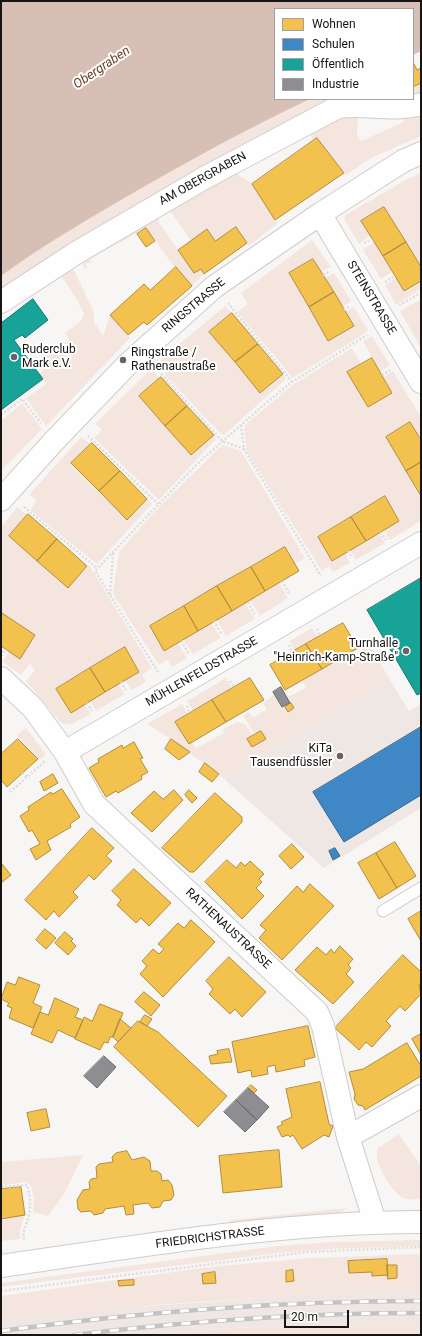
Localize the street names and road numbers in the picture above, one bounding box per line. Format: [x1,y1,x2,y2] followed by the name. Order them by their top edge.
[157,149,249,209] street label: AM OBERGRABEN
[343,259,399,337] street label: STEINSTRASSE
[160,275,228,337] street label: RINGSTRASSE
[143,634,261,710] street label: MÜHLENFELDSTRASSE
[182,886,274,972] street label: RATHENAUSTRASSE
[155,1224,265,1252] street label: FRIEDRICHSTRASSE

